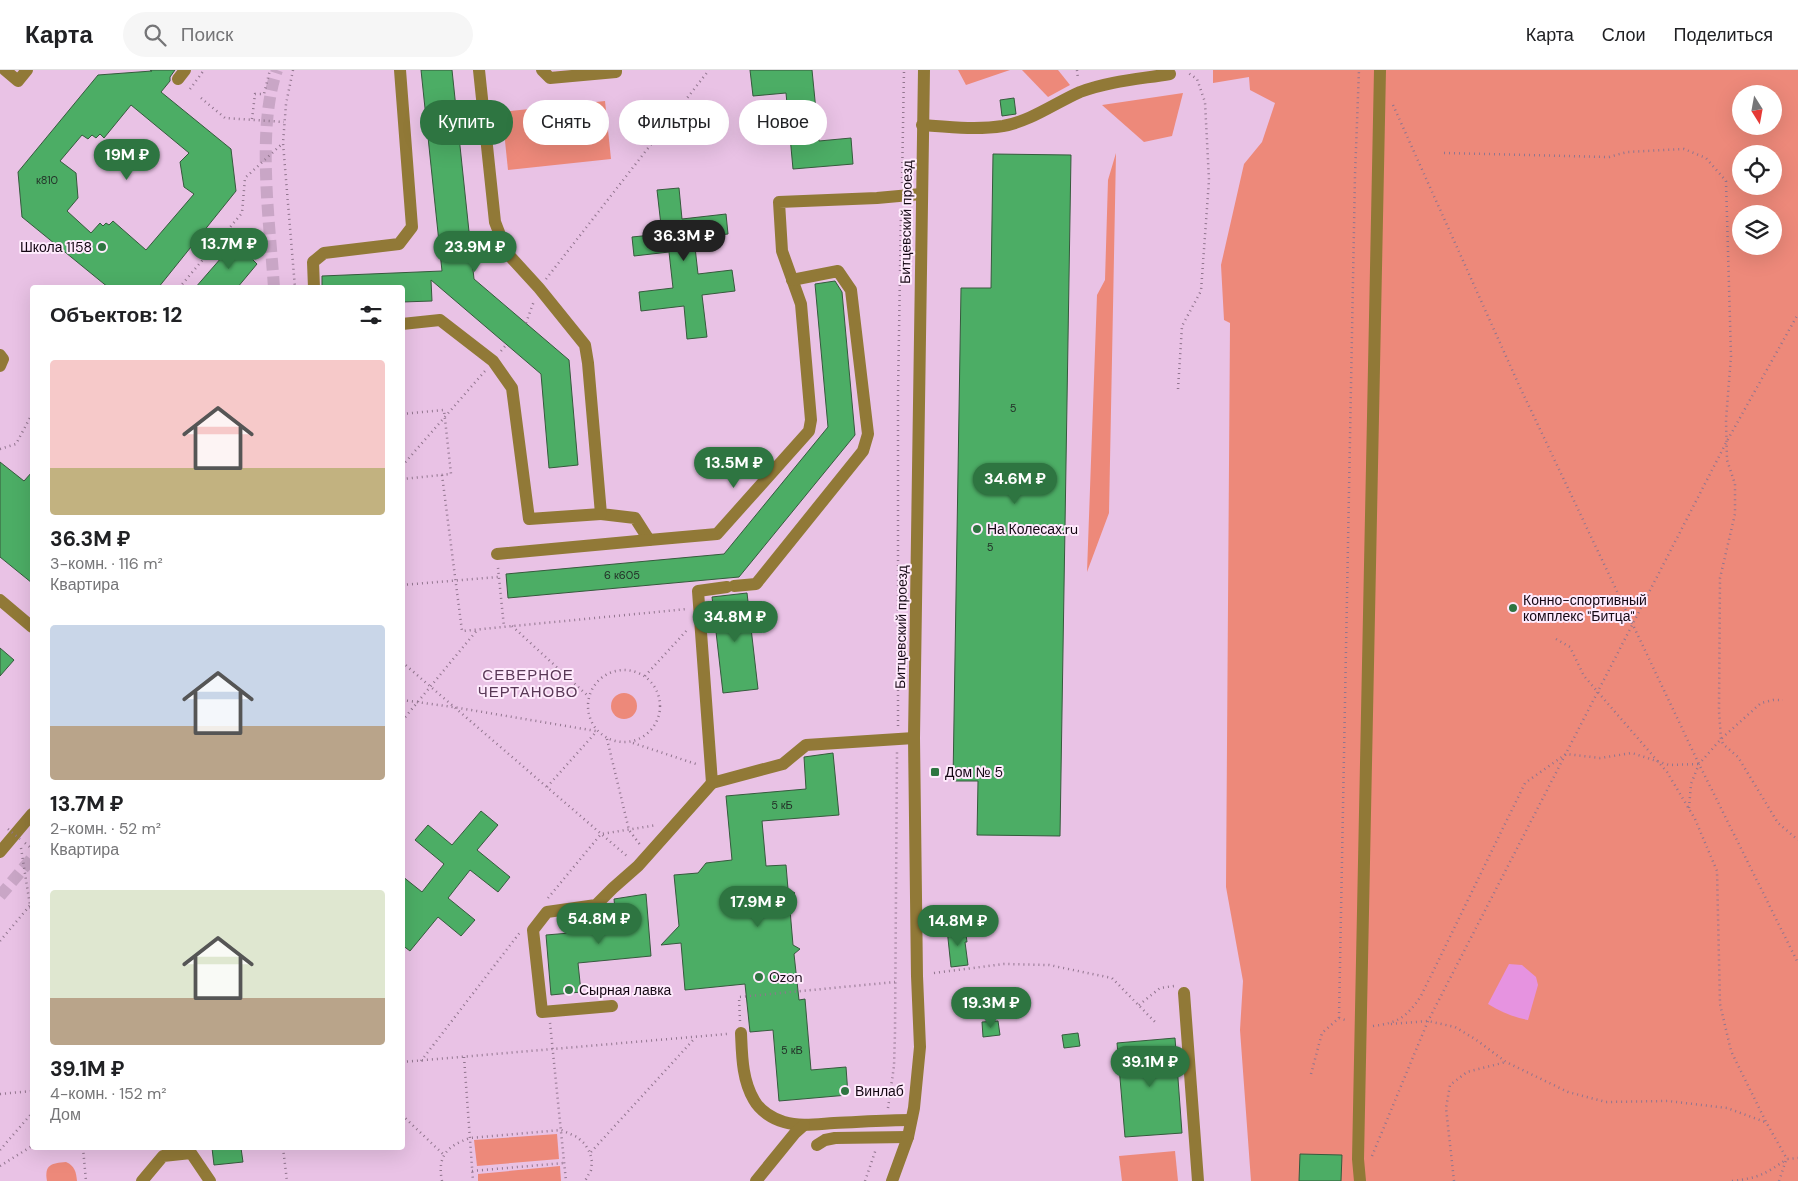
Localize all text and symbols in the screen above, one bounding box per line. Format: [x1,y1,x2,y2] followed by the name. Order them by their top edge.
[123,12,473,57] search box
[25,19,93,50] text: Карта
[141,21,169,49] icon: search
[181,22,233,47] text: Поиск
[1526,23,1574,47] text: Карта
[1602,23,1646,47] text: Слои
[1674,23,1773,47] text: Поделиться
[1732,85,1782,135] north arrow
[1732,85,1782,255] map controls
[420,100,513,145] chip: Купить
[523,100,609,145] chip: Снять
[619,100,729,145] chip: Фильтры
[739,100,827,145] chip: Новое
[92,138,162,181] pin: 19M ₽
[105,144,149,165] text: 19M ₽
[1732,145,1782,195] button: locate
[896,160,916,284] street label: Битцевский проезд
[36,173,58,187] house number: к810
[1732,205,1782,255] button: layers
[638,220,730,262] pin: 36.3M ₽
[653,225,715,246] text: 36.3M ₽
[183,228,275,270] pin: 13.7M ₽
[429,230,521,273] pin: 23.9M ₽
[201,233,257,254] text: 13.7M ₽
[445,236,506,257] text: 23.9M ₽
[20,238,92,256] place label: Школа 1158
[96,241,108,253] marker: Школа 1158
[50,301,182,329] text: Объектов: 12
[357,301,385,329] icon: filters
[173,393,263,483] icon: home
[1010,401,1017,415] house number: 5
[688,446,780,489] pin: 13.5M ₽
[705,452,763,473] text: 13.5M ₽
[969,462,1061,505] pin: 34.6M ₽
[984,468,1046,489] text: 34.6M ₽
[987,520,1078,538] place label: На Колесах.ru
[971,523,983,535] marker: На Колесах.ru
[50,525,131,553] text: 36.3M ₽
[987,540,994,554] house number: 5
[50,553,163,574] text: 3-комн. · 116 m²
[891,565,911,689] street label: Битцевский проезд
[604,568,640,582] house number: 6 к605
[50,574,119,595] text: Квартира
[1523,591,1647,625] place label: Конно-спортивный комплекс "Битца"
[689,600,781,643] pin: 34.8M ₽
[1507,602,1519,614] marker: Конно-спортивный комплекс "Битца"
[704,606,766,627] text: 34.8M ₽
[173,658,263,748] icon: home
[478,665,578,702] district label: СЕВЕРНОЕ ЧЕРТАНОВО
[945,763,1003,781] place label: Дом № 5
[929,766,941,778] marker: Дом № 5
[50,790,124,818] text: 13.7M ₽
[771,798,793,812] house number: 5 кБ
[50,818,161,839] text: 2-комн. · 52 m²
[50,839,119,860] text: Квартира
[712,886,804,928] pin: 17.9M ₽
[730,891,786,912] text: 17.9M ₽
[553,902,645,945] pin: 54.8M ₽
[912,904,1004,947] pin: 14.8M ₽
[568,908,630,929] text: 54.8M ₽
[929,910,987,931] text: 14.8M ₽
[173,923,263,1013] icon: home
[769,968,803,986] place label: Ozon
[753,971,765,983] marker: Ozon
[579,981,672,999] place label: Сырная лавка
[563,984,575,996] marker: Сырная лавка
[945,986,1037,1029] pin: 19.3M ₽
[962,992,1020,1013] text: 19.3M ₽
[781,1043,803,1057] house number: 5 кВ
[1104,1046,1196,1088] pin: 39.1M ₽
[1122,1051,1178,1072] text: 39.1M ₽
[50,1055,124,1083] text: 39.1M ₽
[855,1082,904,1100] place label: Винлаб
[50,1083,167,1104] text: 4-комн. · 152 m²
[839,1085,851,1097] marker: Винлаб
[50,1104,81,1125] text: Дом

